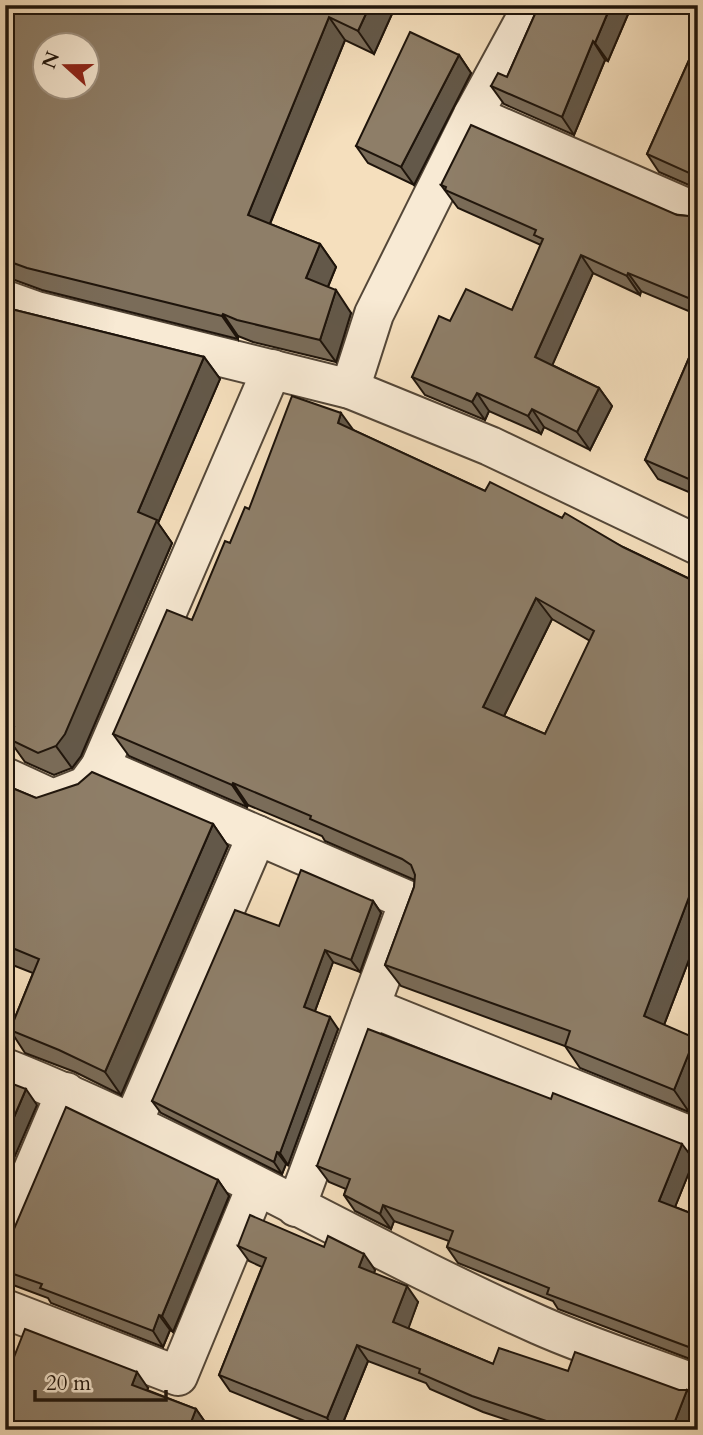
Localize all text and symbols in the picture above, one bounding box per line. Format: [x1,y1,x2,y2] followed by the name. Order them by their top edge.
[32,32,102,102] north arrow
[36,47,66,73] text: N
[35,1358,166,1402] scale bar
[46,1369,91,1398] text: 20 m

